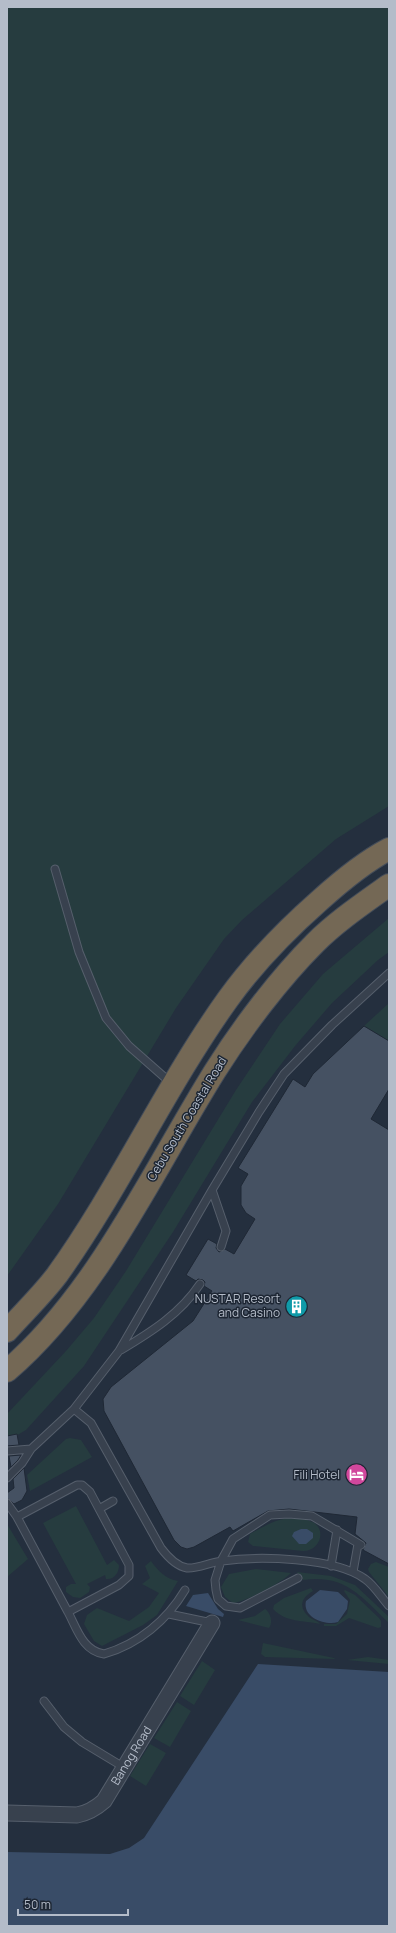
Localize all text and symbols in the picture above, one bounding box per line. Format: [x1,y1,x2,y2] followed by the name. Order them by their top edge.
[143,1054,230,1184] street label: Cebu South Coastal Road
[195,1290,280,1321] place label: NUSTAR Resort and Casino
[283,1293,309,1319] building icon: NUSTAR Resort and Casino
[343,1462,369,1488] hotel icon: Fili Hotel
[293,1466,340,1483] place label: Fili Hotel
[107,1723,156,1788] street label: Banog Road
[18,1891,128,1917] scale bar
[24,1896,51,1913] text: 50 m

